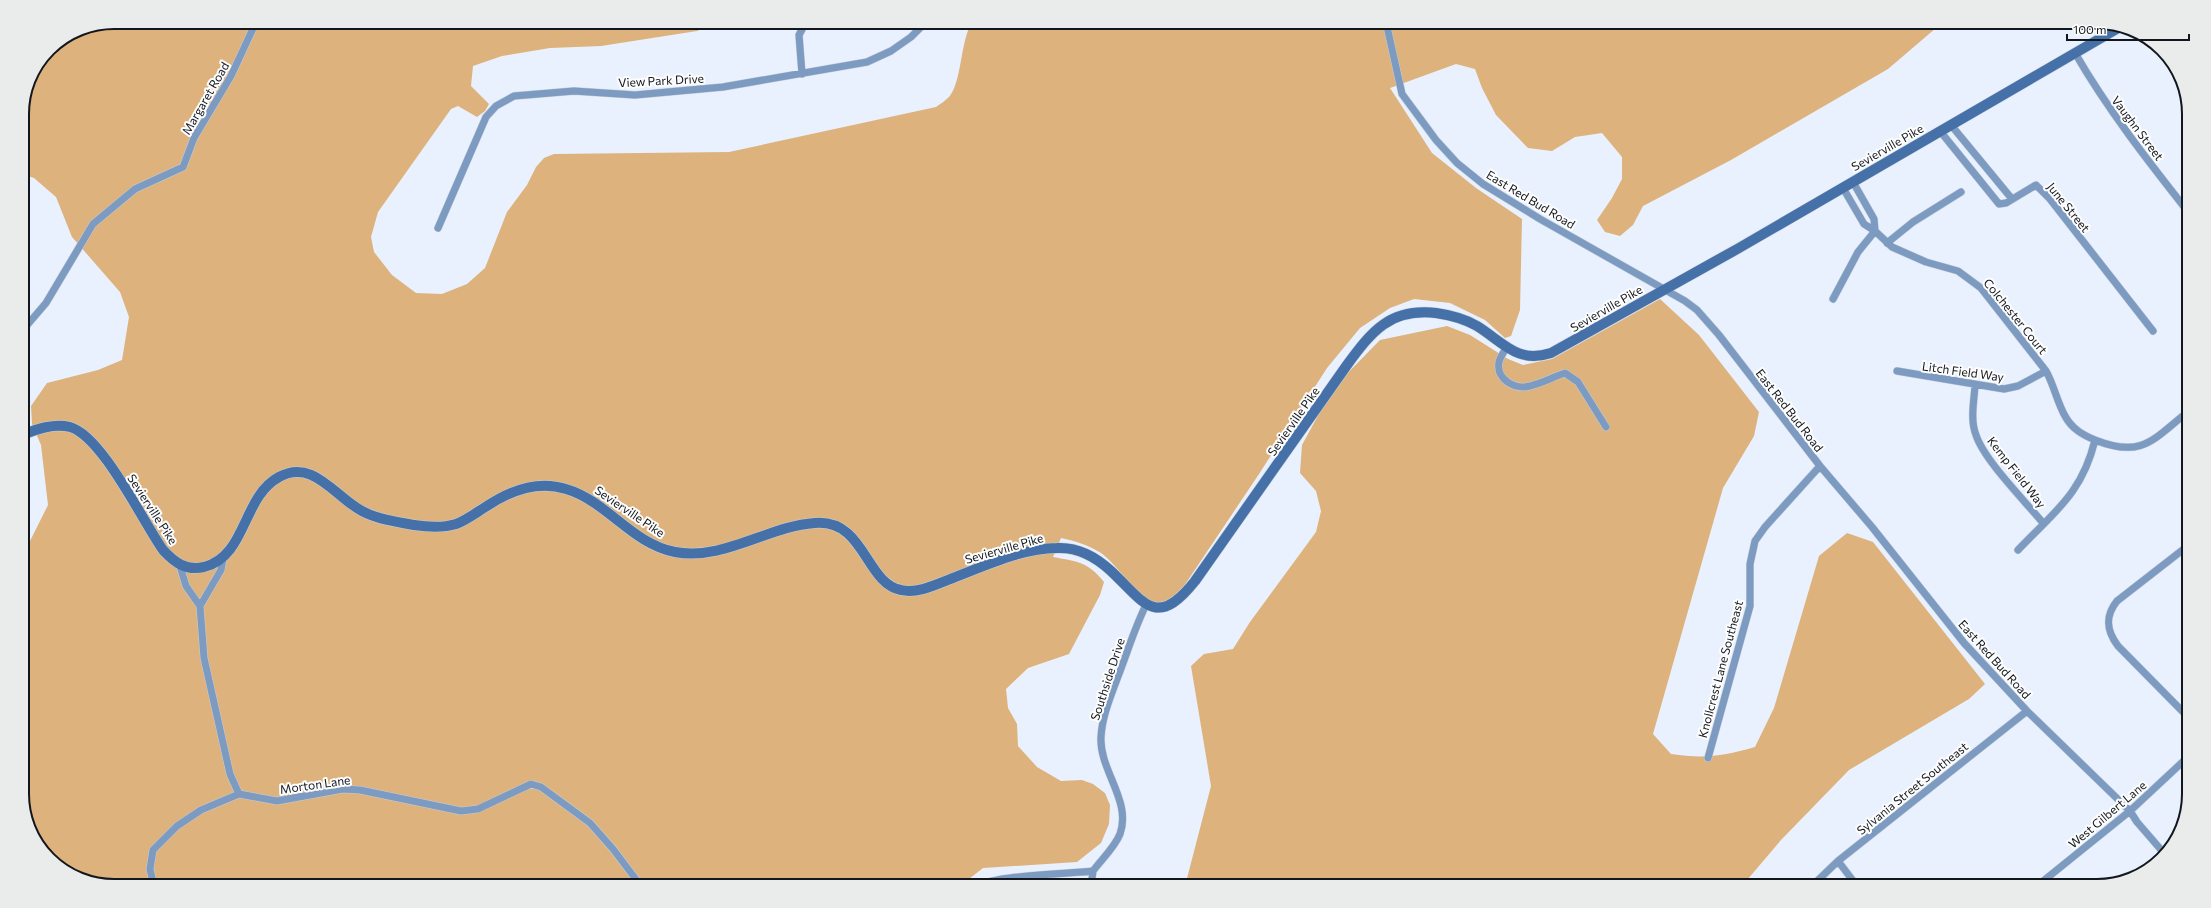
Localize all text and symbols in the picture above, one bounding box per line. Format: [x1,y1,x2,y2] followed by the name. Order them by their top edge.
[2067,16,2189,42] scale bar
[2073,22,2107,36] text: 100 m
[179,59,231,137] street label: Margaret Road
[618,71,704,89] street label: View Park Drive
[2109,93,2167,163] street label: Vaughn Street
[1849,121,1925,173] street label: Sevierville Pike
[1484,167,1578,231] street label: East Red Bud Road
[2044,179,2093,235] street label: June Street
[1981,275,2051,357] street label: Colchester Court
[1568,282,1644,334] street label: Sevierville Pike
[1921,358,2005,384] street label: Litch Field Way
[1753,366,1827,454] street label: East Red Bud Road
[1264,384,1322,458] street label: Sevierville Pike
[1985,434,2049,510] street label: Kemp Field Way
[125,471,181,547] street label: Sevierville Pike
[593,483,667,539] street label: Sevierville Pike
[963,530,1045,566] street label: Sevierville Pike
[1695,599,1745,739] street label: Knollcrest Lane Southeast
[1956,617,2034,701] street label: East Red Bud Road
[1087,636,1127,722] street label: Southside Drive
[1854,739,1970,837] street label: Sylvania Street Southeast
[279,772,351,796] street label: Morton Lane
[2065,777,2149,851] street label: West Gilbert Lane

